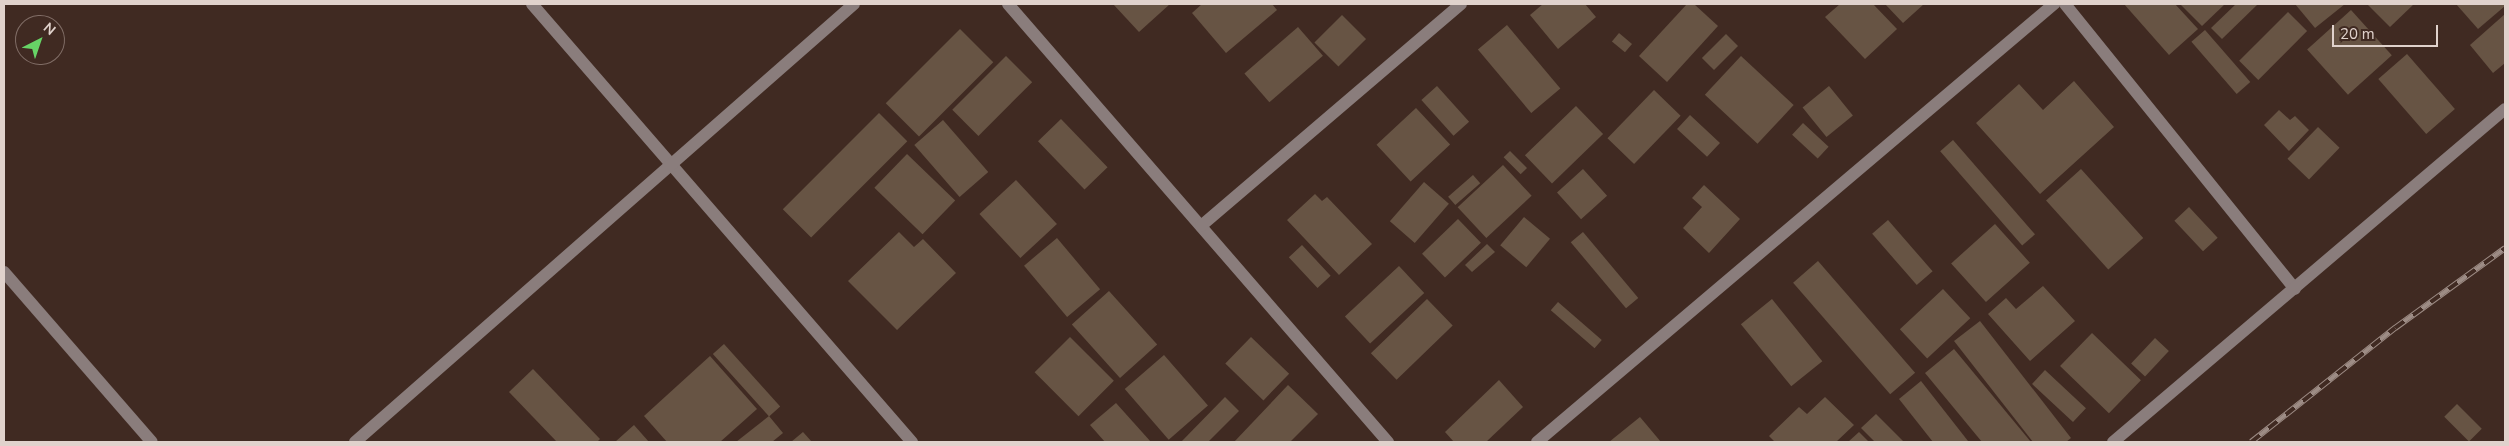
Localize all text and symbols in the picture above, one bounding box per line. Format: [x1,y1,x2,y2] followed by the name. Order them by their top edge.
[15,15,65,65] north arrow
[2334,15,2440,47] scale bar
[39,18,60,40] text: N
[2340,24,2375,44] text: 20 m

